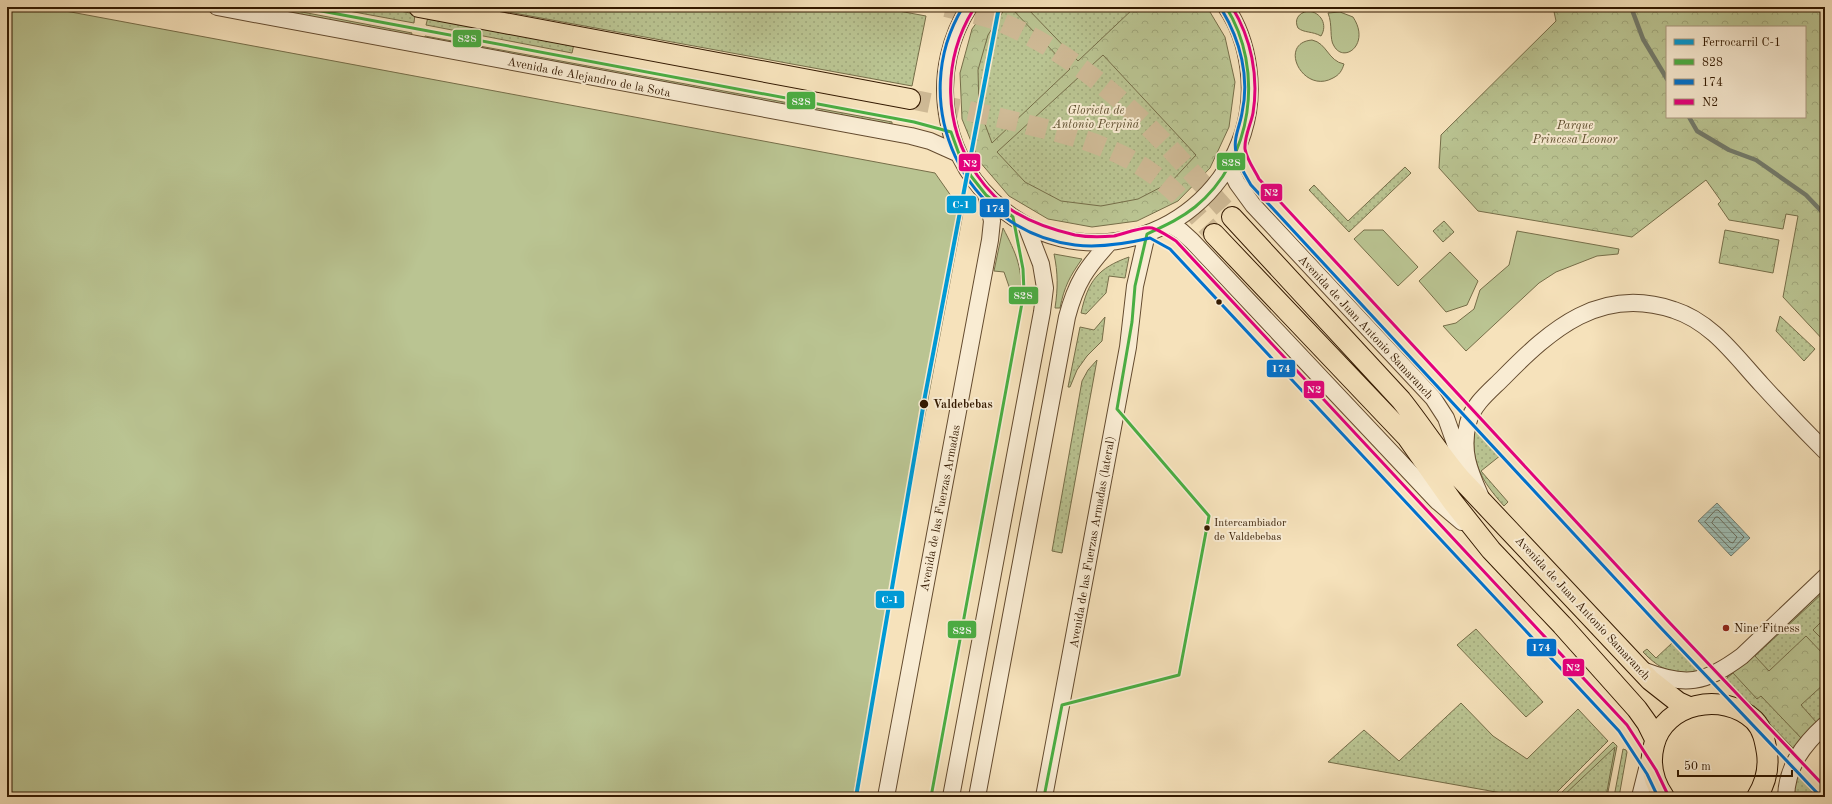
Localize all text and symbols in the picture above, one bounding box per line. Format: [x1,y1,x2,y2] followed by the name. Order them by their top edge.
[1666,26,1806,118] legend
[452,29,482,48] line badge: 828
[457,34,477,45] text: 828
[1702,37,1781,49] text: Ferrocarril C-1
[506,56,671,100] street label: Avenida de Alejandro de la Sota
[1702,57,1723,69] text: 828
[1702,77,1723,89] text: 174
[786,91,816,110] line badge: 828
[791,97,811,108] text: 828
[1702,97,1718,109] text: N2
[1052,105,1140,131] park label: Glorieta de Antonio Perpiñá
[1532,120,1618,146] park label: Parque Princesa Leonor
[1216,152,1246,171] line badge: 828
[958,153,981,172] line badge: N2
[1221,158,1241,169] text: 828
[963,159,977,170] text: N2
[1260,183,1283,202] line badge: N2
[1264,188,1278,199] text: N2
[946,195,977,214] line badge: C-1
[979,198,1010,218] line badge: 174
[952,200,970,211] text: C-1
[985,204,1005,215] text: 174
[1296,254,1435,402] street label: Avenida de Juan Antonio Samaranch
[1008,286,1039,305] line badge: 828
[1013,291,1033,302] text: 828
[1214,297,1224,307] unlabelled marker
[1266,359,1296,378] line badge: 174
[1271,364,1291,375] text: 174
[1303,380,1325,399] line badge: N2
[1307,385,1321,396] text: N2
[918,398,930,410] marker: Valdebebas
[933,399,993,411] place label: Valdebebas
[919,424,963,593] street label: Avenida de las Fuerzas Armadas
[1067,435,1118,649] street label: Avenida de las Fuerzas Armadas (lateral)
[1214,518,1287,543] place label: Intercambiador de Valdebebas
[1202,523,1212,533] marker: Intercambiador de Valdebebas
[1513,535,1652,683] street label: Avenida de Juan Antonio Samaranch
[875,590,905,609] line badge: C-1
[881,595,899,606] text: C-1
[947,620,977,639] line badge: 828
[1721,623,1731,633] marker: Nine Fitness
[1734,623,1800,635] place label: Nine Fitness
[952,626,972,637] text: 828
[1526,638,1557,657] line badge: 174
[1531,643,1551,654] text: 174
[1562,658,1585,677] line badge: N2
[1566,663,1580,674] text: N2
[1678,752,1792,778] scale bar
[1684,760,1711,773] text: 50 m

